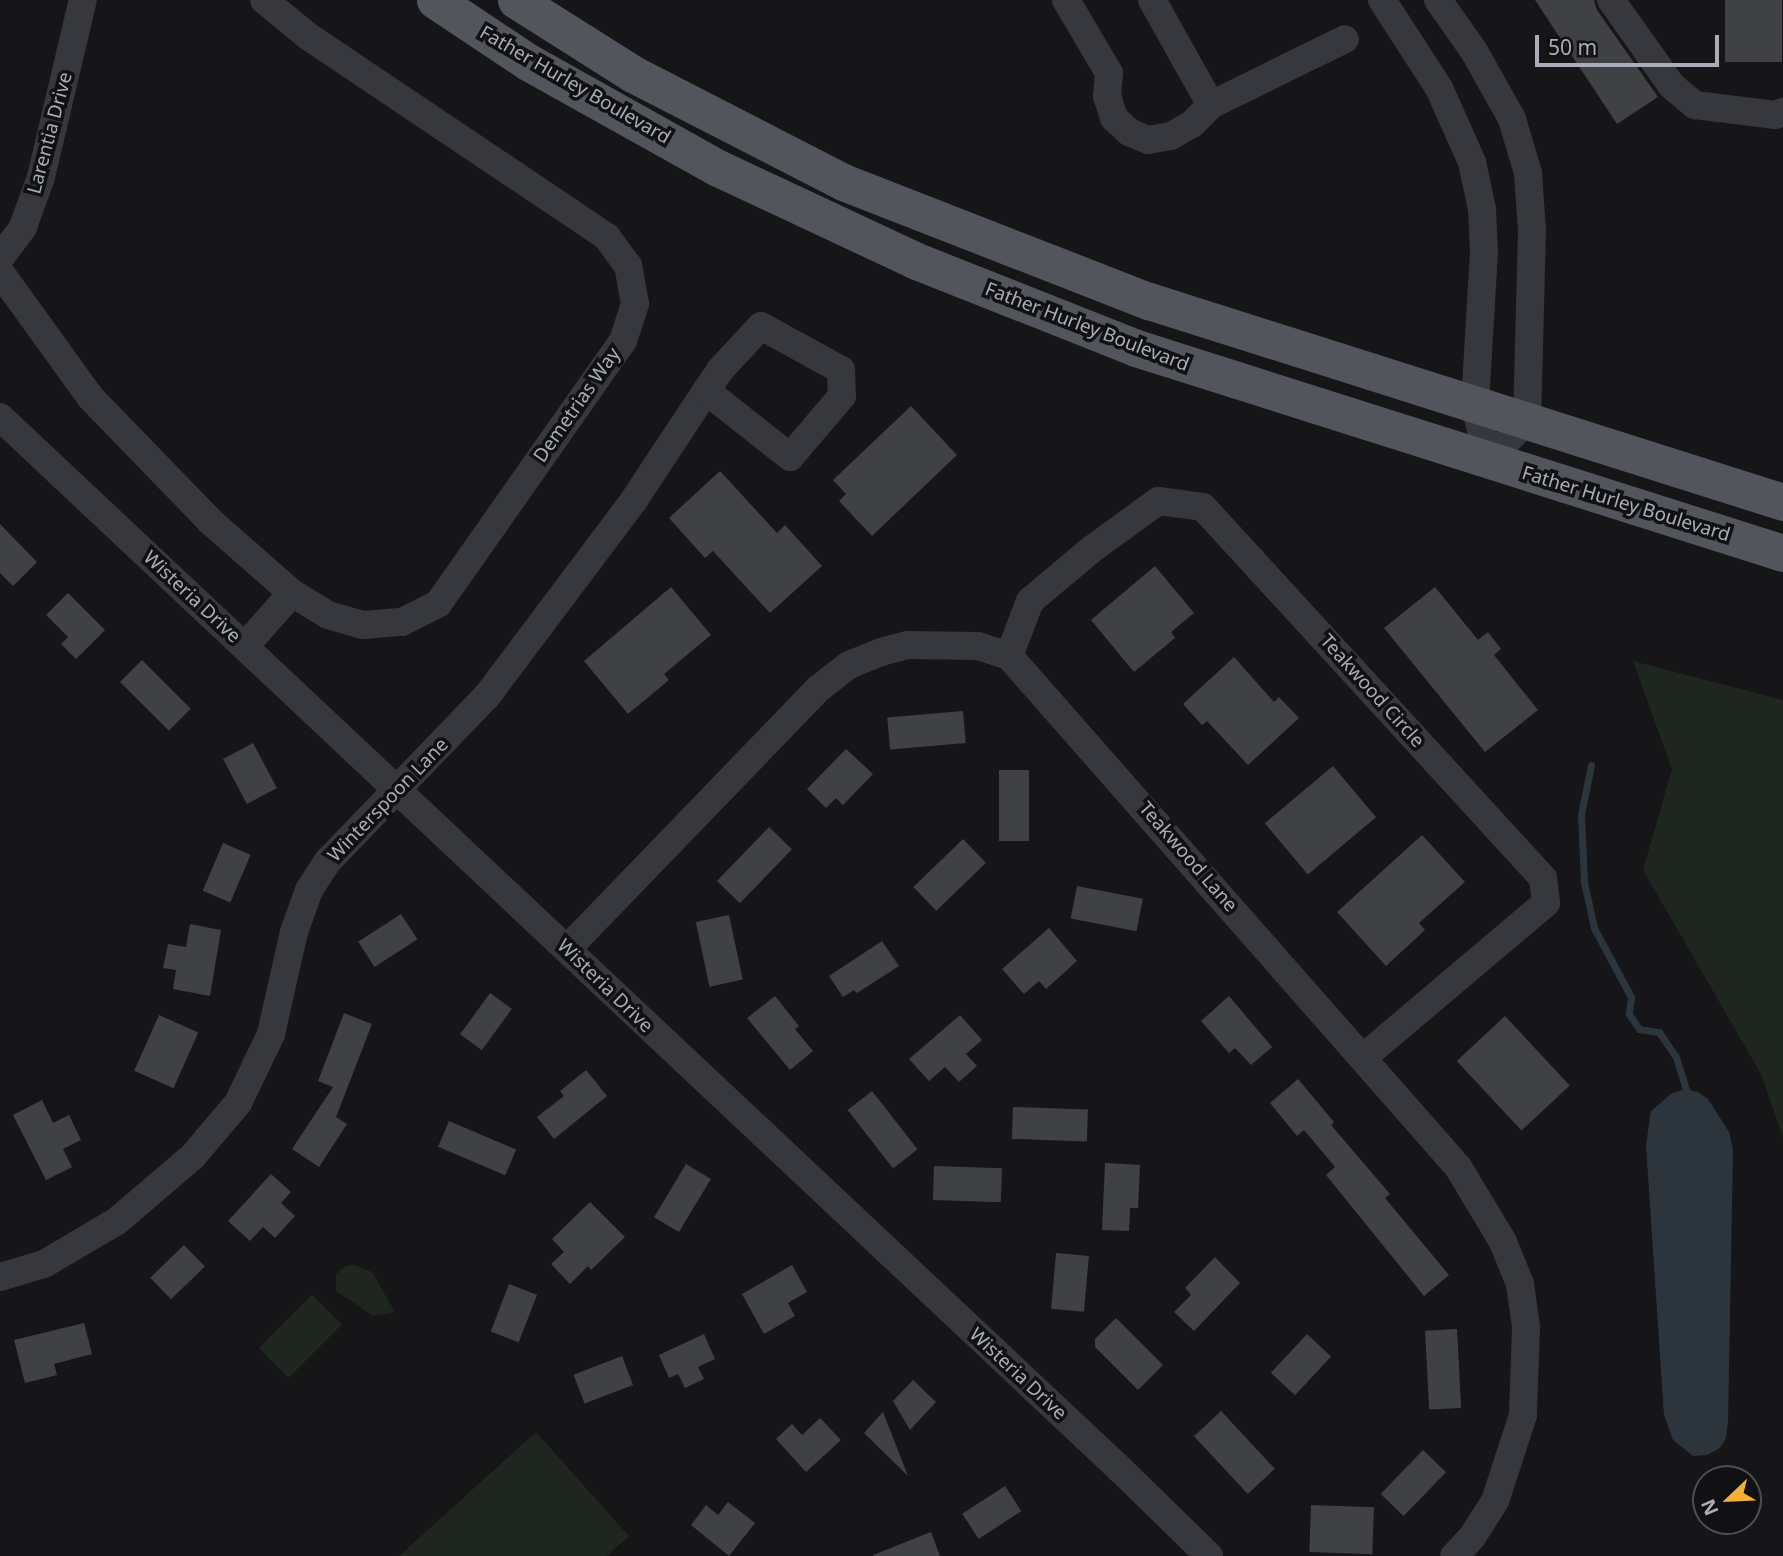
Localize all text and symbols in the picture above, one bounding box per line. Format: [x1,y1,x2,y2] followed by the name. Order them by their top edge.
[476,21,674,149] street label: Father Hurley Boulevard
[1538,21,1722,65] scale bar
[1548,33,1597,61] text: 50 m
[23,70,77,196] street label: Larentia Drive
[982,278,1192,376] street label: Father Hurley Boulevard
[529,343,625,467] street label: Demetrias Way
[1519,461,1733,547] street label: Father Hurley Boulevard
[139,546,245,648] street label: Wisteria Drive
[1315,630,1429,752] street label: Teakwood Circle
[323,733,453,867] street label: Winterspoon Lane
[1134,797,1242,917] street label: Teakwood Lane
[552,935,658,1037] street label: Wisteria Drive
[965,1323,1071,1425] street label: Wisteria Drive
[1692,1465,1762,1535] north arrow
[1695,1495,1724,1520] text: N

